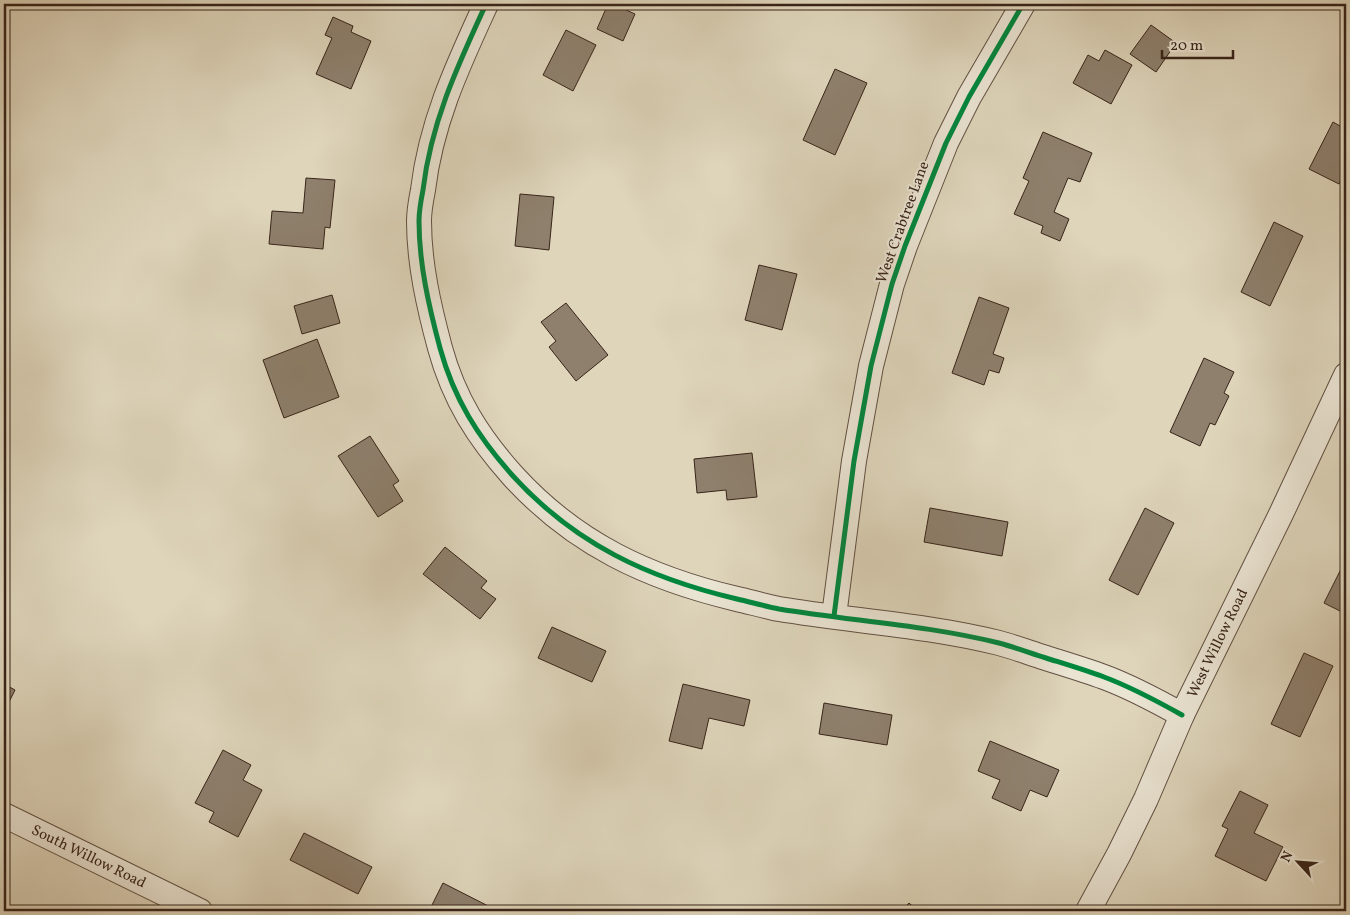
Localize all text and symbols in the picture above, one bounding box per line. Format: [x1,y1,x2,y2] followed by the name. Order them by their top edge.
[1162,28,1234,60] scale bar
[1170,36,1203,57] text: 20 m
[872,159,935,286] street label: West Crabtree Lane
[1183,586,1254,702] street label: West Willow Road
[27,820,149,894] street label: South Willow Road
[1272,838,1322,888] north arrow
[1277,848,1298,866] text: N

